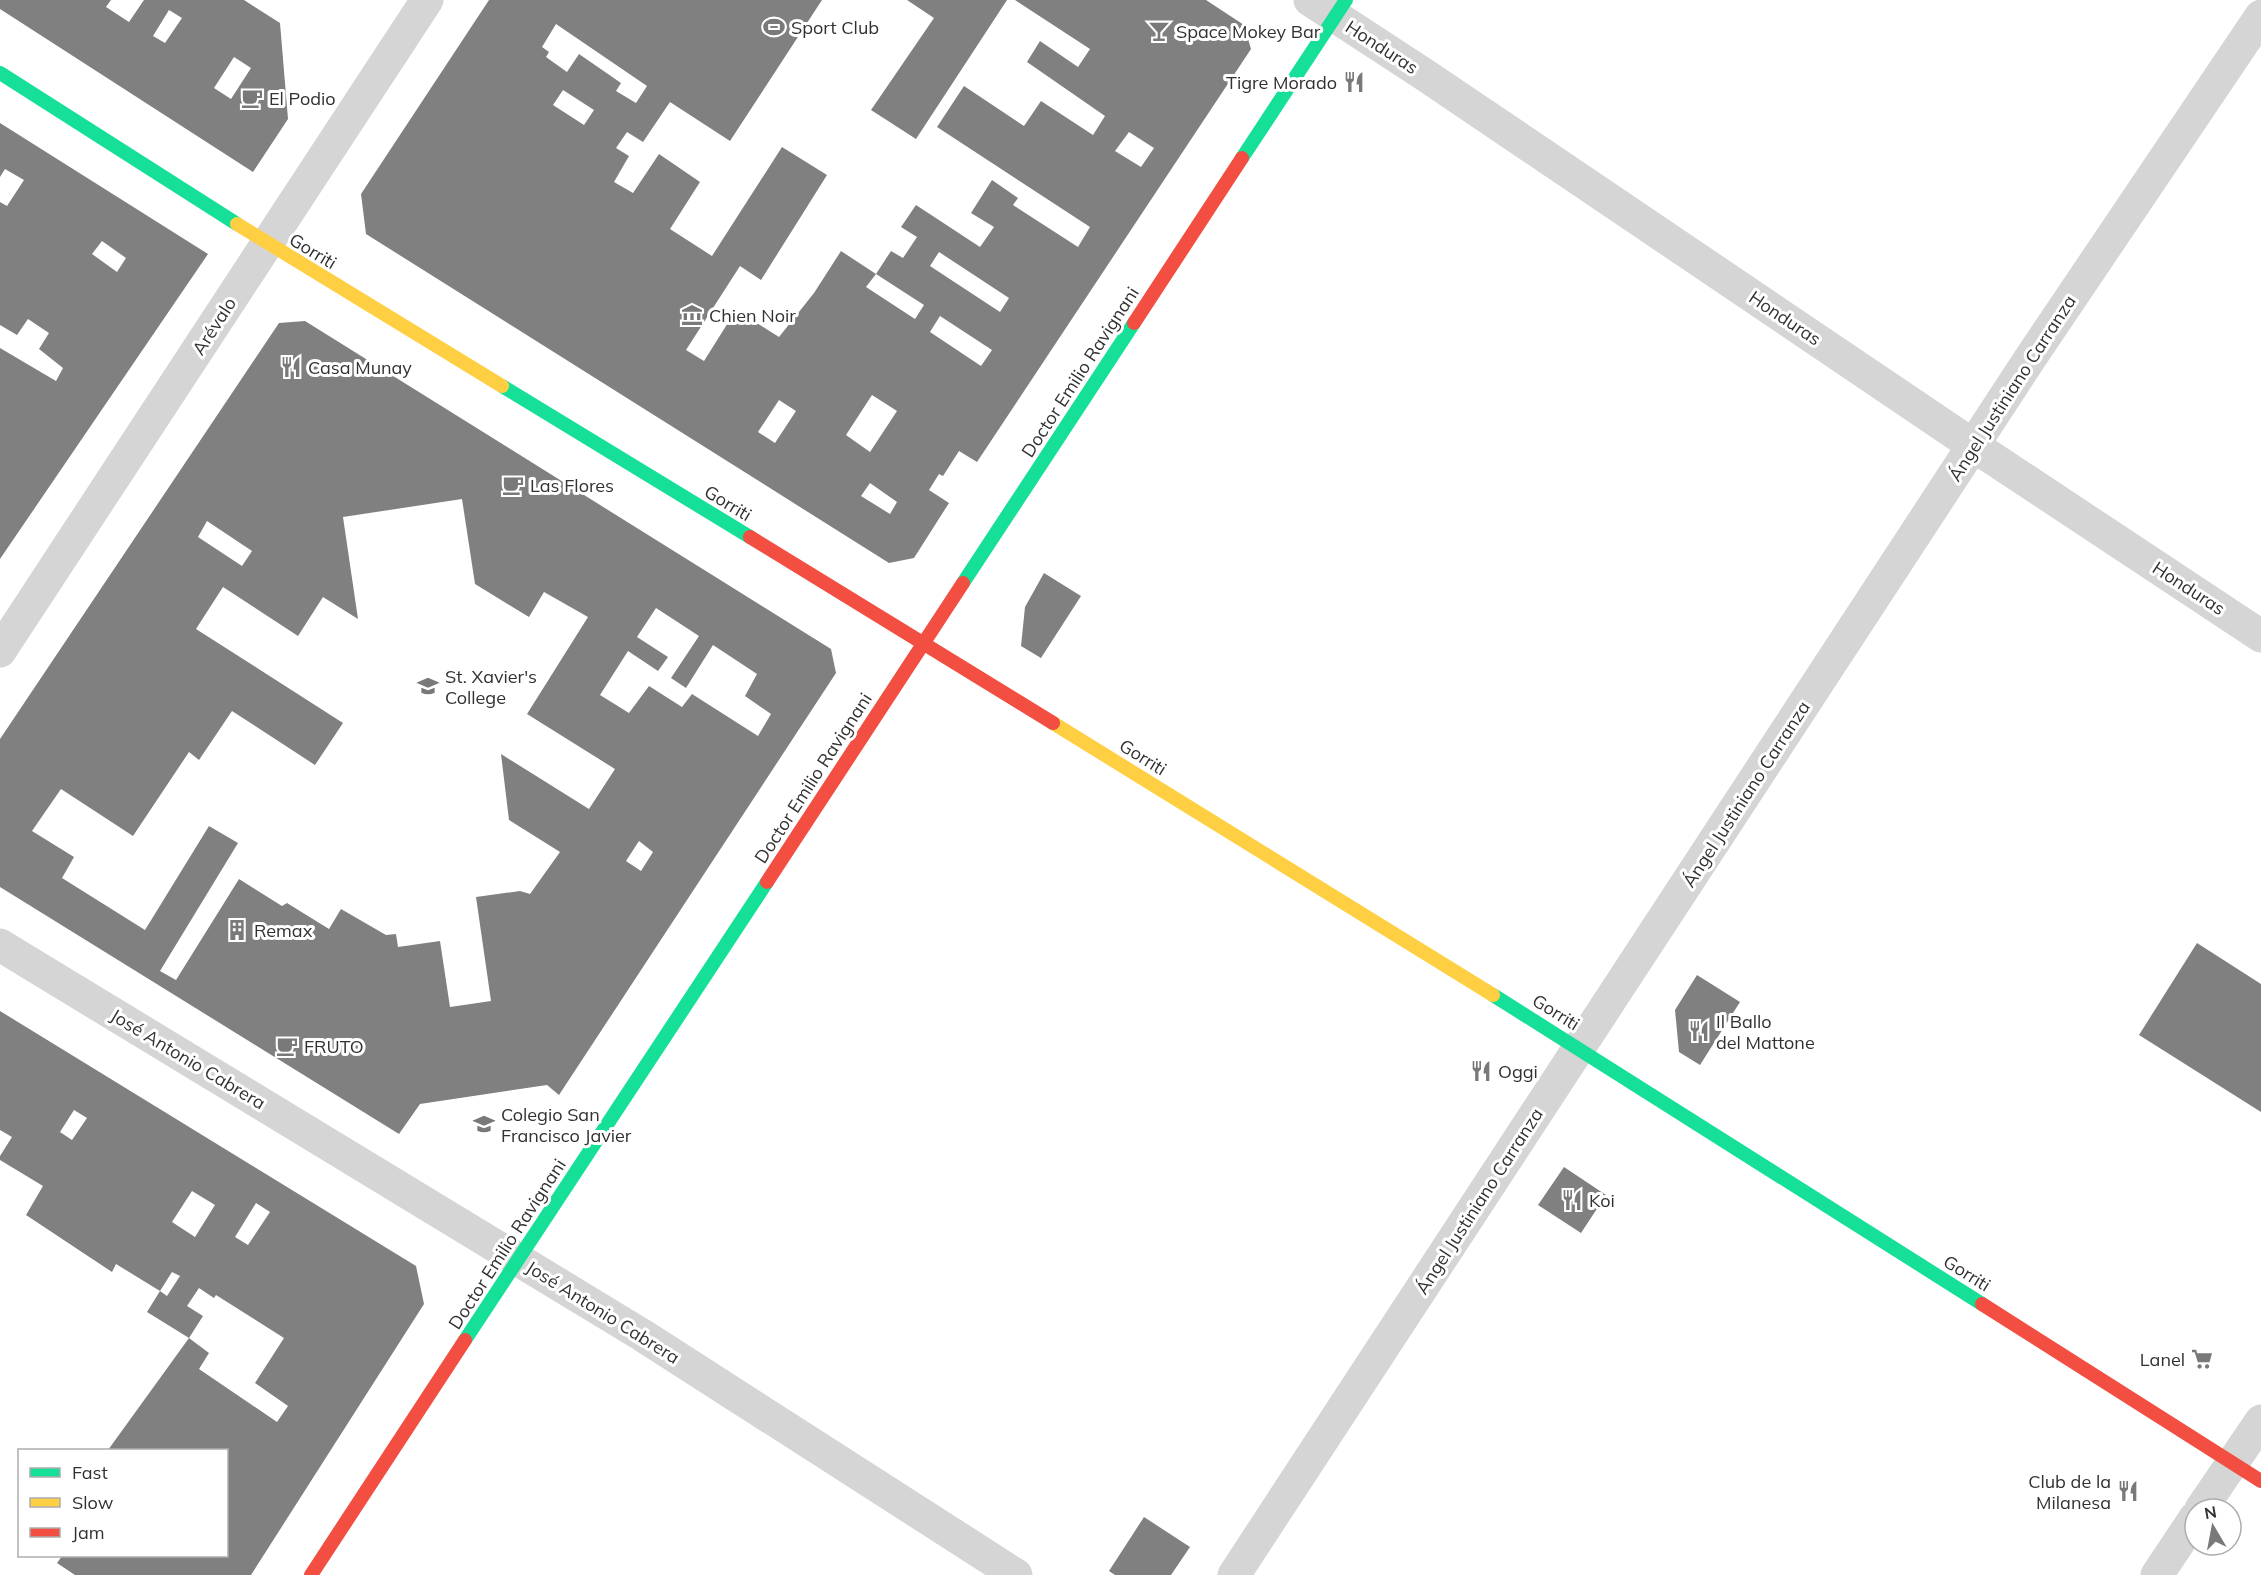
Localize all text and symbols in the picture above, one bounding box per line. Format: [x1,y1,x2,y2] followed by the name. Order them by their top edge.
[762,15,786,39] sports icon: Sport Club
[1341,15,1423,79] street label: Honduras
[791,16,879,39] place label: Sport Club
[1147,19,1171,43] bar icon: Space Mokey Bar
[1176,20,1321,43] place label: Space Mokey Bar
[1342,70,1366,94] restaurant icon: Tigre Morado
[1226,71,1337,94] place label: Tigre Morado
[240,86,264,110] cafe icon: El Podio
[269,87,336,110] place label: El Podio
[285,228,341,274] street label: Gorriti
[1016,282,1144,462] street label: Doctor Emilio Ravignani
[1745,286,1825,350] street label: Honduras
[1943,291,2081,485] street label: Ángel Justiniano Carranza
[187,293,241,359] street label: Arévalo
[680,303,704,327] museum icon: Chien Noir
[709,304,796,327] place label: Chien Noir
[279,355,303,379] restaurant icon: Casa Munay
[308,356,412,379] place label: Casa Munay
[501,473,525,497] cafe icon: Las Flores
[530,474,614,497] place label: Las Flores
[700,480,756,526] street label: Gorriti
[2148,556,2230,620] street label: Honduras
[445,665,537,709] place label: St. Xavier's College
[416,674,440,698] school or university icon: St. Xavier's College
[749,688,877,868] street label: Doctor Emilio Ravignani
[1677,697,1815,891] street label: Ángel Justiniano Carranza
[1115,734,1171,780] street label: Gorriti
[225,918,249,942] building icon: Remax
[254,919,313,942] place label: Remax
[1528,989,1584,1035] street label: Gorriti
[106,1004,270,1114] street label: José Antonio Cabrera
[1716,1010,1815,1054] place label: Il Ballo del Mattone
[1687,1019,1711,1043] restaurant icon: Il Ballo del Mattone
[275,1034,299,1058] cafe icon: FRUTO
[304,1035,364,1058] place label: FRUTO
[1469,1059,1493,1083] restaurant icon: Oggi
[1498,1060,1538,1083] place label: Oggi
[501,1103,632,1147] place label: Colegio San Francisco Javier
[1410,1104,1548,1298] street label: Ángel Justiniano Carranza
[472,1112,496,1136] school or university icon: Colegio San Francisco Javier
[443,1154,571,1334] street label: Doctor Emilio Ravignani
[1560,1188,1584,1212] restaurant icon: Koi
[1589,1189,1615,1212] place label: Koi
[1939,1250,1995,1296] street label: Gorriti
[522,1255,684,1369] street label: José Antonio Cabrera
[2190,1347,2214,1371] supermarket icon: Lanel
[2140,1348,2185,1371] place label: Lanel
[18,1449,228,1557] legend
[72,1461,108,1484] text: Fast
[2028,1470,2111,1514] place label: Club de la Milanesa
[2116,1479,2140,1503] restaurant icon: Club de la Milanesa
[72,1491,114,1514] text: Slow
[2183,1497,2243,1557] north arrow
[2203,1501,2218,1523] text: N
[72,1521,105,1544] text: Jam

